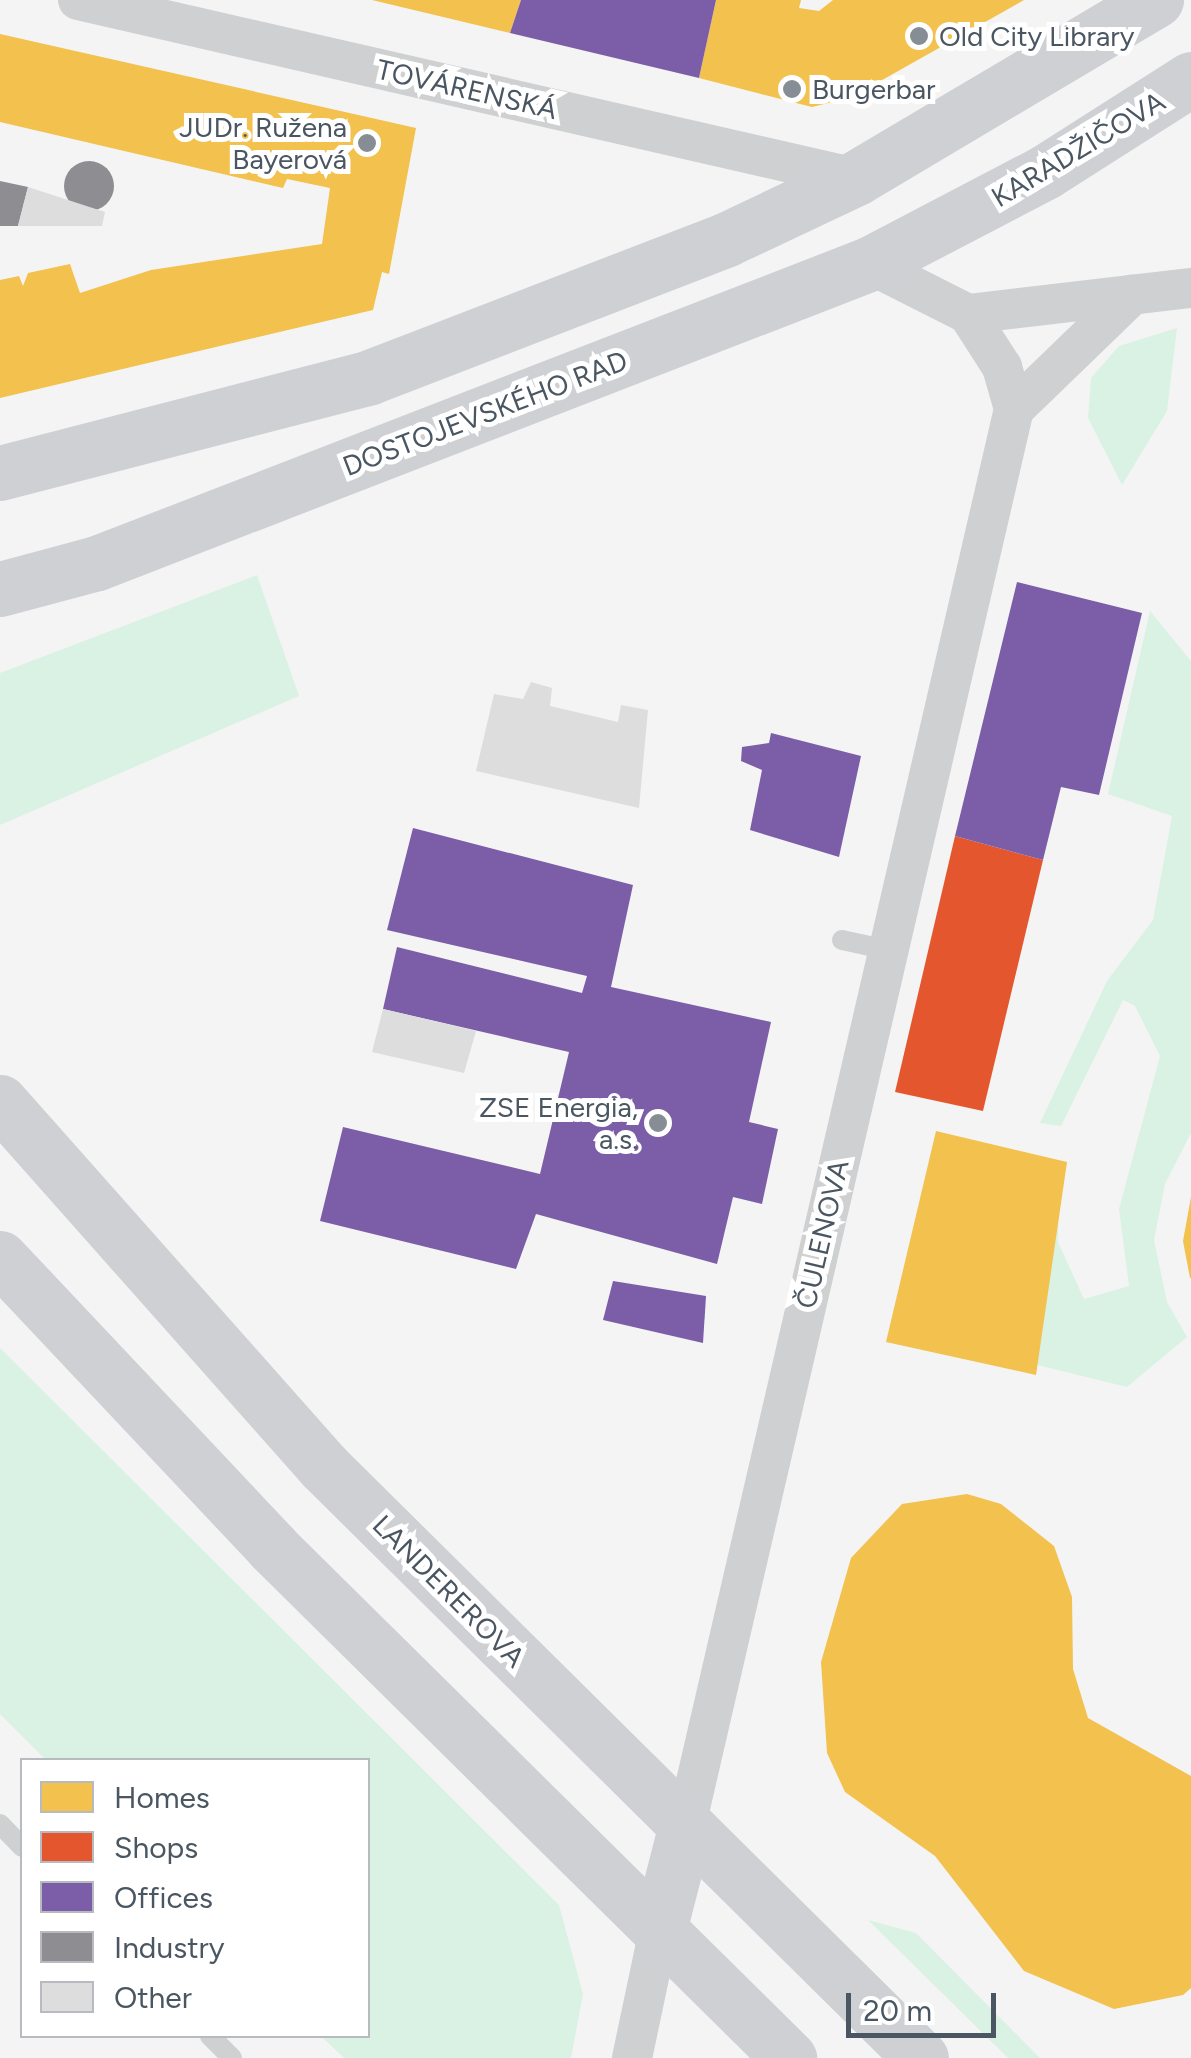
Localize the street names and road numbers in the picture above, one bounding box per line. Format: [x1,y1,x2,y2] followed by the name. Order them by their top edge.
[373,52,561,126] street label: TOVÁRENSKÁ
[985,84,1171,214] street label: KARADŽIČOVA
[338,343,632,483] street label: DOSTOJEVSKÉHO RAD
[789,1156,855,1312] street label: ČULENOVA
[366,1508,532,1674] street label: LANDEREROVA

